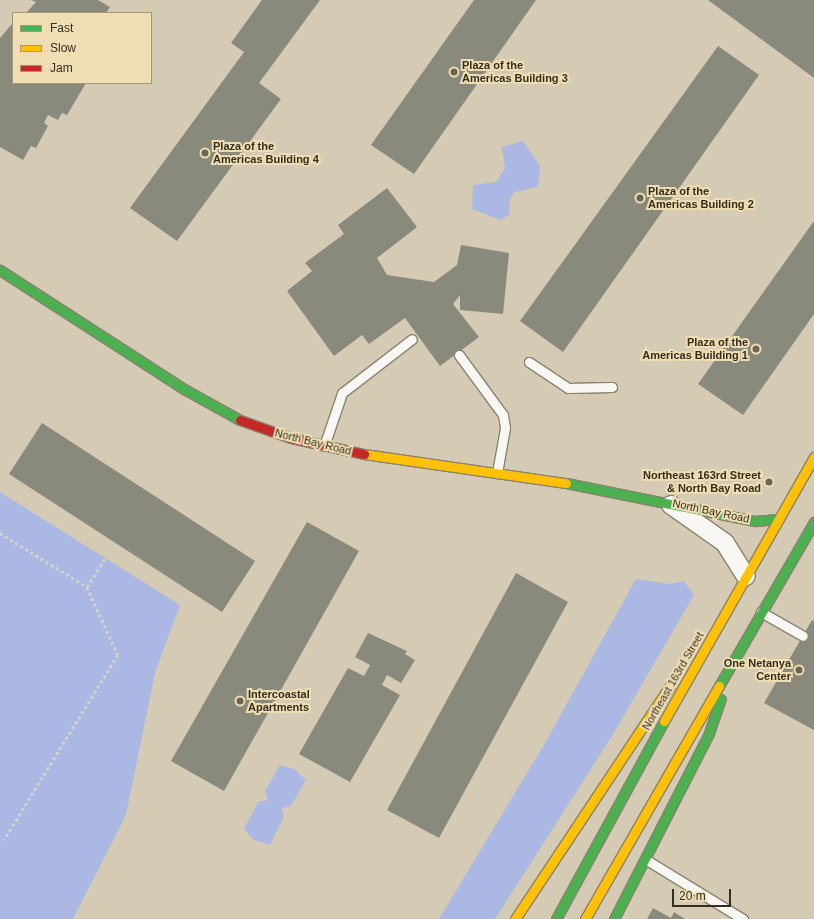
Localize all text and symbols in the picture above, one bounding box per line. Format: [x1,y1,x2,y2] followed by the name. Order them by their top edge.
[12,12,152,84] legend
[50,21,73,35] text: Fast
[50,41,76,55] text: Slow
[462,59,568,85] place label: Plaza of the Americas Building 3
[50,61,73,75] text: Jam
[449,67,459,77] marker: Plaza of the Americas Building 3
[213,140,319,166] place label: Plaza of the Americas Building 4
[200,148,210,158] marker: Plaza of the Americas Building 4
[648,185,754,211] place label: Plaza of the Americas Building 2
[635,193,645,203] marker: Plaza of the Americas Building 2
[642,336,748,362] place label: Plaza of the Americas Building 1
[751,344,761,354] marker: Plaza of the Americas Building 1
[273,426,353,458] street label: North Bay Road
[643,469,761,495] place label: Northeast 163rd Street & North Bay Road
[764,477,774,487] marker: Northeast 163rd Street & North Bay Road
[671,496,751,526] street label: North Bay Road
[639,630,707,732] street label: Northeast 163rd Street
[724,657,791,683] place label: One Netanya Center
[794,665,804,675] marker: One Netanya Center
[248,688,310,714] place label: Intercoastal Apartments
[235,696,245,706] marker: Intercoastal Apartments
[674,881,733,907] scale bar
[679,889,706,903] text: 20 m

